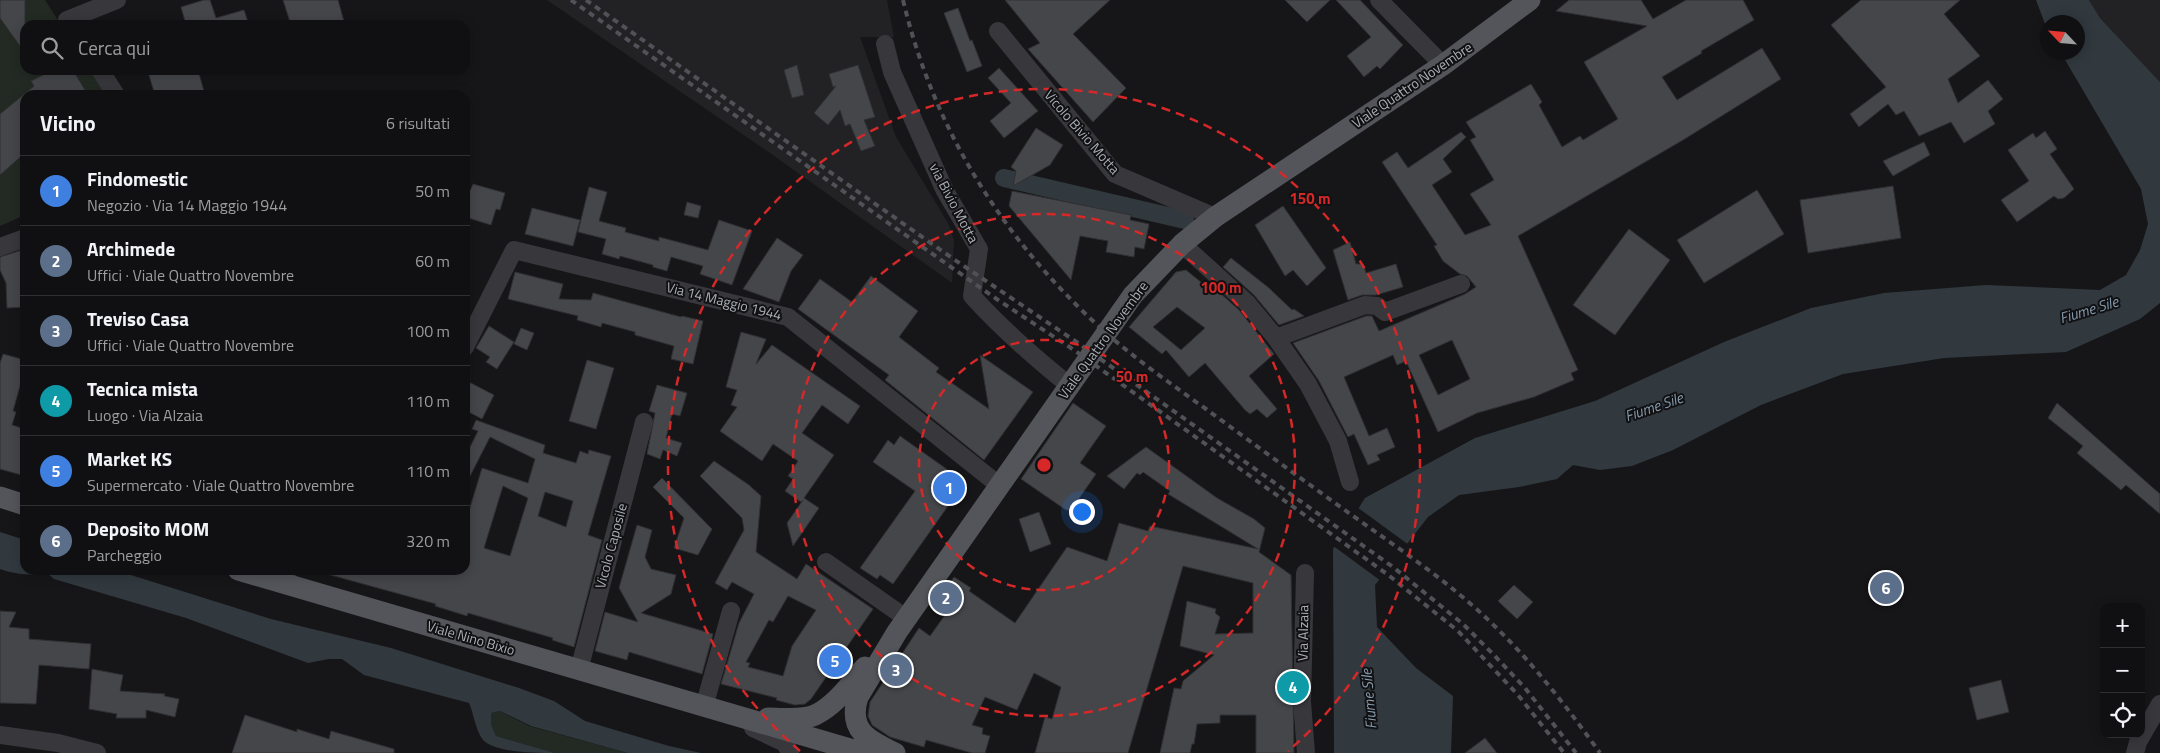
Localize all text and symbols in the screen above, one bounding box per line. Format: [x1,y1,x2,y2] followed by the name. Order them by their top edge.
[2040,15,2085,60] north arrow
[20,20,470,75] search box
[78,33,150,62] text: Cerca qui
[38,34,66,62] icon: search
[1347,36,1476,133] street label: Viale Quattro Novembre
[1040,85,1125,179] street label: Vicolo Bivio Motta
[40,107,96,139] text: Vicino
[386,111,450,135] text: 6 risultati
[925,159,984,246] street label: via Bivio Motta
[87,164,188,193] text: Findomestic
[52,179,60,203] text: 1
[415,179,450,203] text: 50 m
[1289,187,1331,210] text: 150 m
[87,193,287,217] text: Negozio · Via 14 Maggio 1944
[87,234,175,263] text: Archimede
[52,249,60,273] text: 2
[415,249,450,273] text: 60 m
[87,263,294,287] text: Uffici · Viale Quattro Novembre
[664,276,784,325] street label: Via 14 Maggio 1944
[1053,276,1153,403] street label: Viale Quattro Novembre
[1200,276,1242,299] text: 100 m
[2057,289,2122,329] water label: Fiume Sile
[87,304,189,333] text: Treviso Casa
[52,319,60,343] text: 3
[406,319,450,343] text: 100 m
[87,333,294,357] text: Uffici · Viale Quattro Novembre
[1116,365,1148,388] text: 50 m
[87,374,198,403] text: Tecnica mista
[1622,385,1687,427] water label: Fiume Sile
[52,389,60,413] text: 4
[406,389,450,413] text: 110 m
[87,403,203,427] text: Luogo · Via Alzaia
[87,444,172,473] text: Market KS
[1035,456,1053,474] centre of rings
[52,459,60,483] text: 5
[406,459,450,483] text: 110 m
[933,469,965,507] pin: 1
[87,473,354,497] text: Supermercato · Viale Quattro Novembre
[1069,499,1095,525] your location
[589,501,632,591] street label: Vicolo Caposile
[87,514,209,543] text: Deposito MOM
[52,529,60,553] text: 6
[406,529,450,553] text: 320 m
[87,543,162,567] text: Parcheggio
[1870,569,1902,607] pin: 6
[930,579,962,617] pin: 2
[2100,603,2145,738] map controls
[2100,603,2145,648] button: +
[1292,605,1313,661] street label: Via Alzaia
[425,615,518,660] street label: Viale Nino Bixio
[819,642,851,680] pin: 5
[2100,648,2145,693] button: −
[880,651,912,689] pin: 3
[1354,667,1383,730] water label: Fiume Sile
[1277,668,1309,706] pin: 4
[2100,693,2145,738] button: locate

